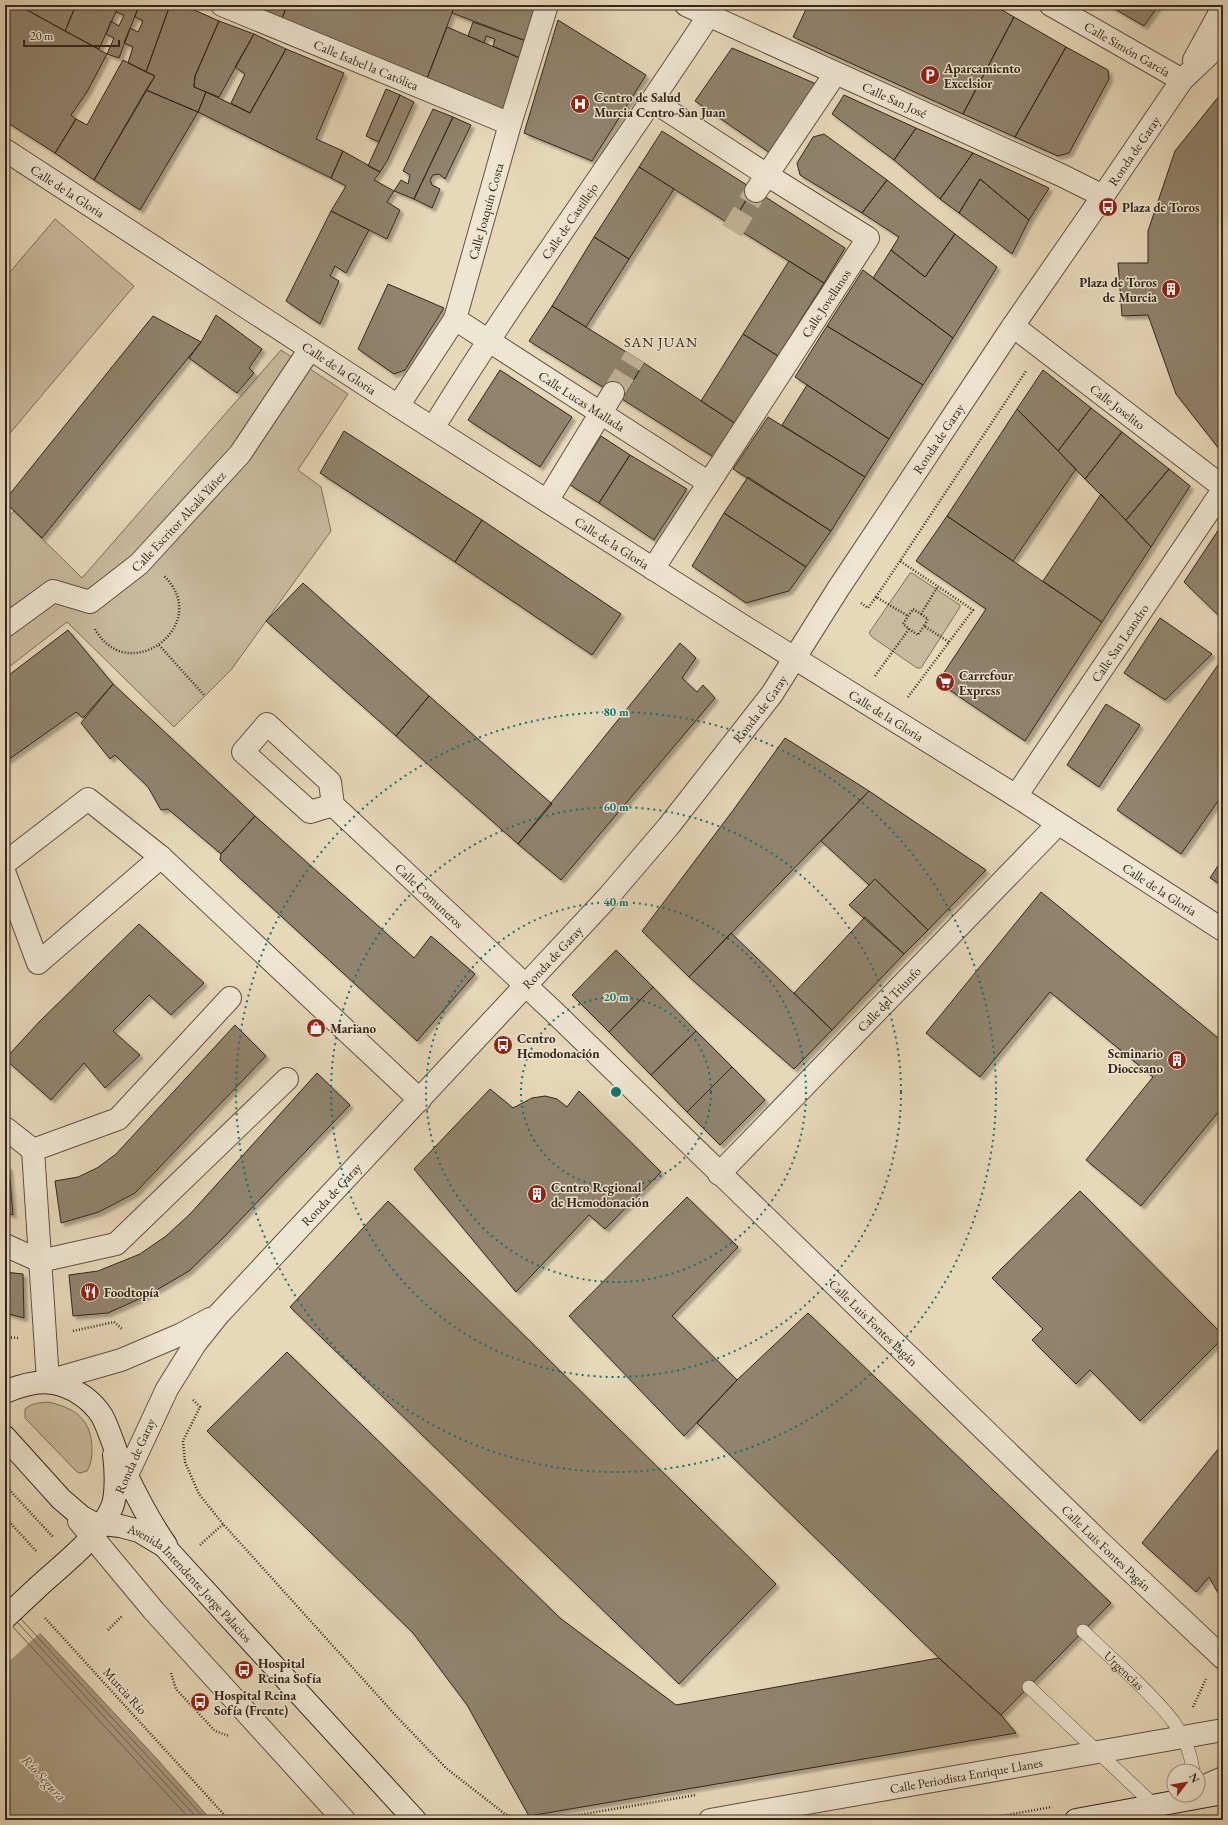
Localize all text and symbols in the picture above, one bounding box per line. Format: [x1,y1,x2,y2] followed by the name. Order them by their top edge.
[1081,17,1174,80] street label: Calle Simón García
[24,22,119,48] scale bar
[30,28,54,44] text: 20 m
[311,35,422,94] street label: Calle Isabel la Católica
[943,60,1021,92] place label: Aparcamiento Excelsior
[919,64,941,86] parking icon: Aparcamiento Excelsior
[860,78,930,122] street label: Calle San José
[594,89,726,121] place label: Centro de Salud Murcia Centro-San Juan
[569,93,591,115] hospital icon: Centro de Salud Murcia Centro-San Juan
[1104,112,1164,189] street label: Ronda de Garay
[464,160,507,261] street label: Calle Joaquín Costa
[27,161,109,222] street label: Calle de la Gloria
[537,179,602,263] street label: Calle de Castillejo
[1097,196,1119,218] bus stop icon: Plaza de Toros
[1122,199,1200,216] place label: Plaza de Toros
[797,266,854,341] street label: Calle Jovellanos
[1079,274,1157,306] place label: Plaza de Toros de Murcia
[1160,278,1182,300] building icon: Plaza de Toros de Murcia
[624,333,698,351] district label: SAN JUAN
[299,337,380,399] street label: Calle de la Gloria
[535,367,629,436] street label: Calle Lucas Mallada
[1087,380,1149,433] street label: Calle Joselito
[909,400,968,477] street label: Ronda de Garay
[128,467,229,576] street label: Calle Escritor Alcalá Yáñez
[572,512,653,573] street label: Calle de la Gloria
[1087,600,1152,685] street label: Calle San Leandro
[959,667,1014,699] place label: Carrefour Express
[729,671,791,746] street label: Ronda de Garay
[934,671,956,693] supermarket icon: Carrefour Express
[846,685,928,745] street label: Calle de la Gloria
[603,704,629,720] text: 80 m
[603,799,629,815] text: 60 m
[392,859,468,932] street label: Calle Comuneros
[1119,859,1201,920] street label: Calle de la Gloria
[603,894,629,910] text: 40 m
[518,921,586,992] street label: Ronda de Garay
[853,962,924,1035] street label: Calle del Triunfo
[603,989,629,1005] text: 20 m
[305,1017,327,1039] shop icon: Mariano
[330,1020,377,1037] place label: Mariano
[517,1030,600,1062] place label: Centro Hemodonación
[492,1034,514,1056] bus stop icon: Centro Hemodonación
[1108,1045,1163,1077] place label: Seminario Diocesano
[1166,1049,1188,1071] building icon: Seminario Diocesano
[609,1085,623,1099] centre of rings
[297,1158,365,1229] street label: Ronda de Garay
[551,1179,650,1211] place label: Centro Regional de Hemodonación
[526,1183,548,1205] building icon: Centro Regional de Hemodonación
[825,1275,922,1370] street label: Calle Luis Fontes Pagán
[79,1281,101,1303] restaurant icon: Foodtopía
[104,1284,159,1301] place label: Foodtopía
[111,1415,159,1496] street label: Ronda de Garay
[1058,1501,1155,1595] street label: Calle Luis Fontes Pagán
[125,1520,256,1646] street label: Avenida Intendente Jorge Palacios
[1101,1647,1148,1693] street label: Urgencias
[258,1655,322,1687] place label: Hospital Reina Sofía
[233,1659,255,1681] bus stop icon: Hospital Reina Sofía
[99,1664,151,1718] street label: Murcia Río
[214,1687,296,1719] place label: Hospital Reina Sofía (Frente)
[189,1691,211,1713] bus stop icon: Hospital Reina Sofía (Frente)
[18,1751,70,1805] water label: Río Segura
[888,1753,1044,1797] street label: Calle Periodista Enrique Llanes
[1166,1763,1206,1803] north arrow
[1186,1770,1203,1785] text: N

